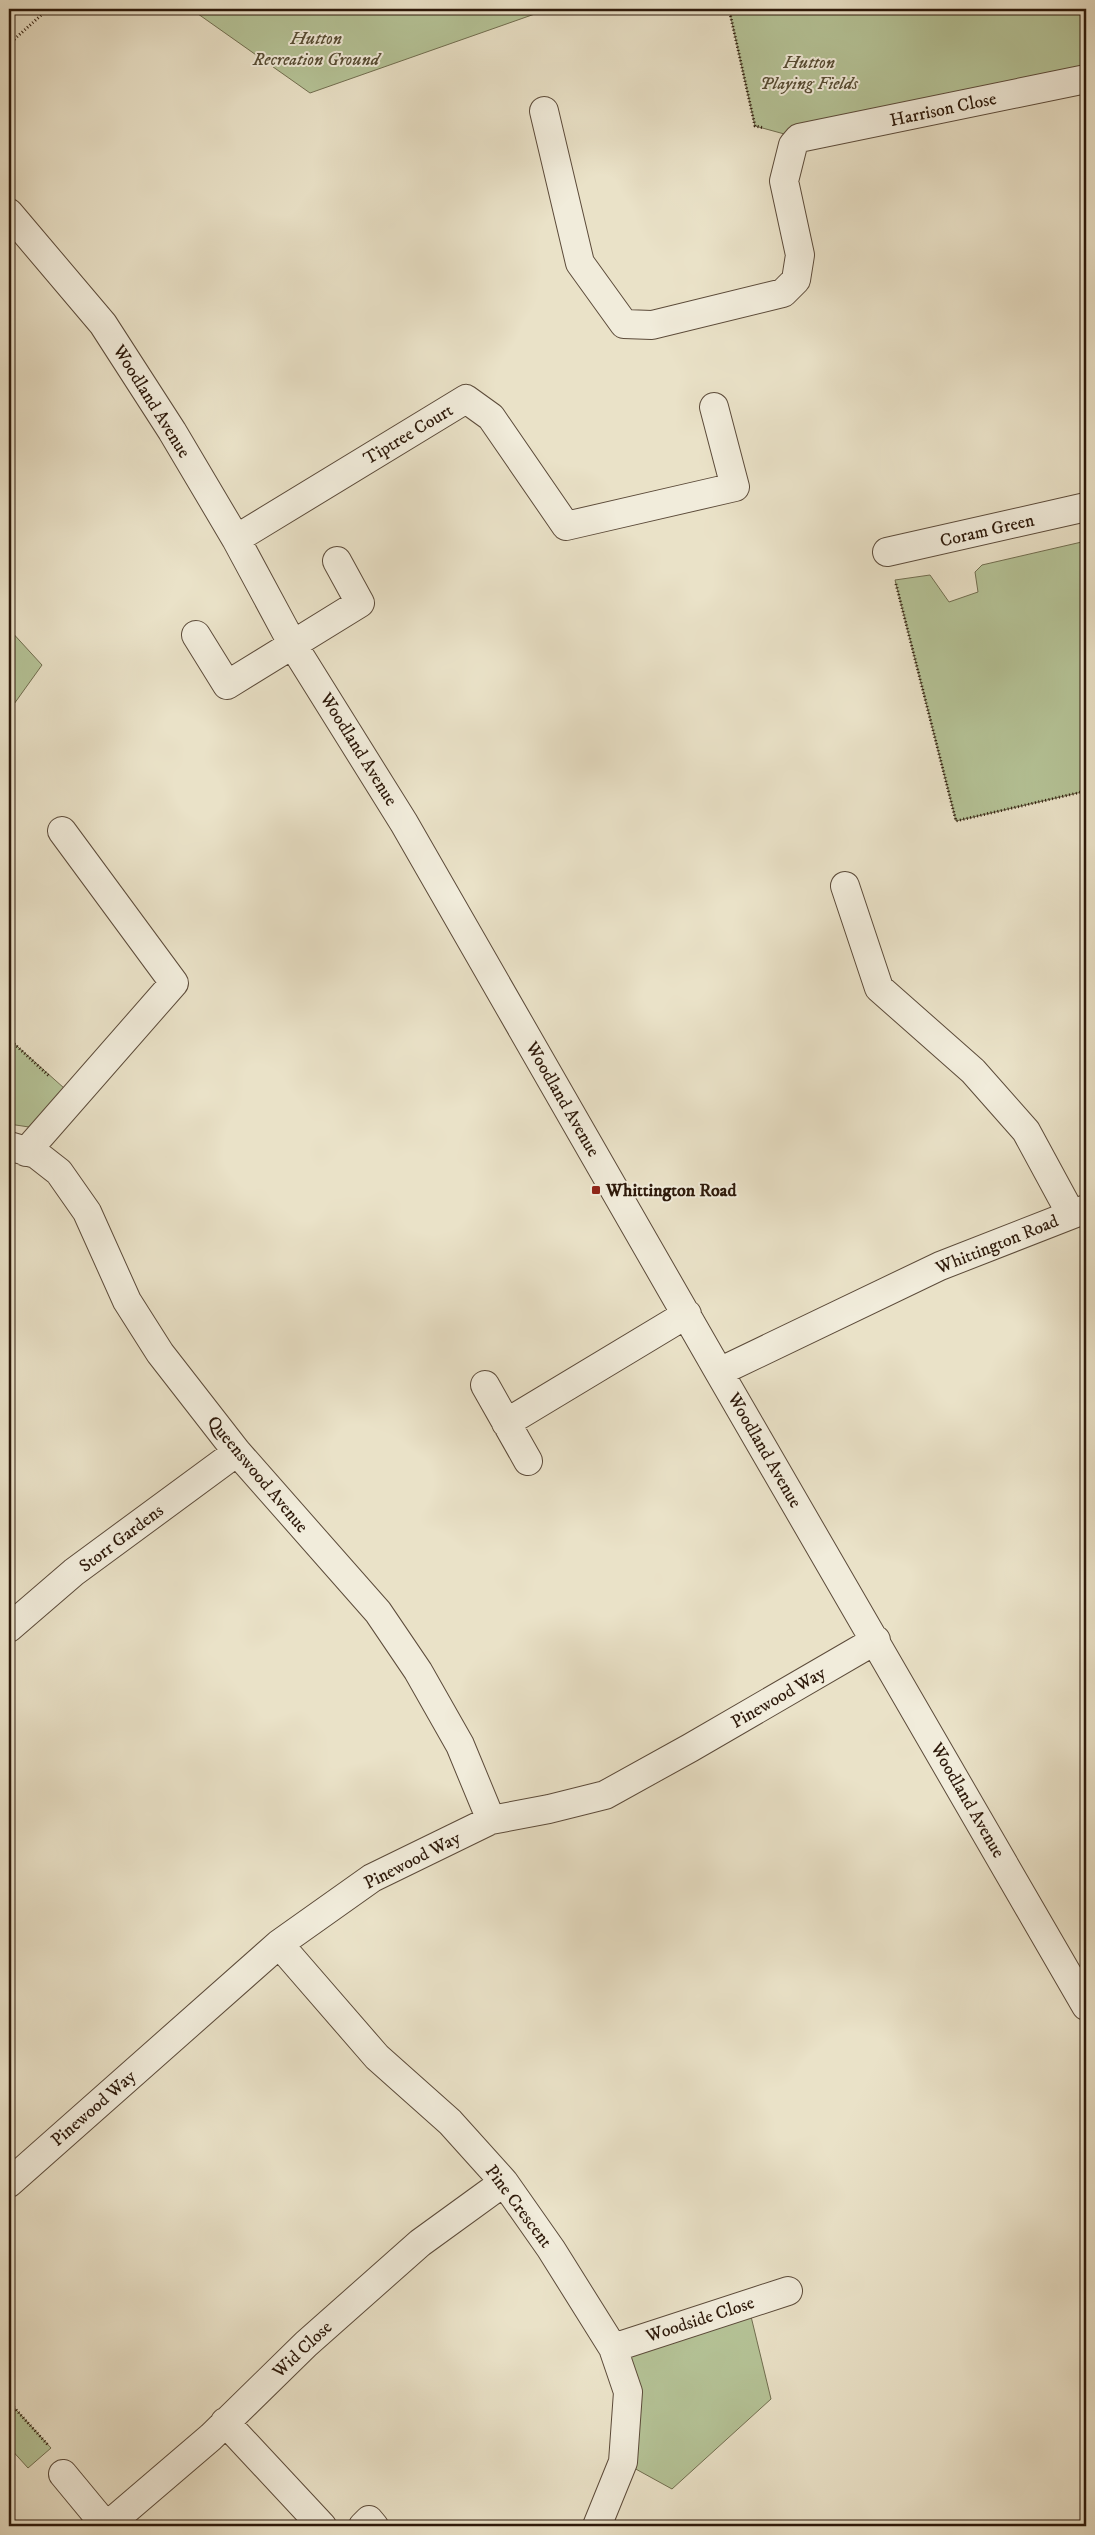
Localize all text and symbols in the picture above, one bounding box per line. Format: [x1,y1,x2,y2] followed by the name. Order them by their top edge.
[252,28,382,71] park label: Hutton Recreation Ground
[760,52,859,95] park label: Hutton Playing Fields
[888,88,998,132] street label: Harrison Close
[107,340,195,462] street label: Woodland Avenue
[360,399,457,470] street label: Tiptree Court
[938,509,1037,552] street label: Coram Green
[314,688,402,810] street label: Woodland Avenue
[520,1037,604,1161] street label: Woodland Avenue
[605,1180,737,1202] place label: Whittington Road
[590,1184,602,1196] marker: Whittington Road
[932,1210,1062,1280] street label: Whittington Road
[722,1388,806,1512] street label: Woodland Avenue
[202,1412,313,1538] street label: Queenswood Avenue
[75,1500,168,1578] street label: Storr Gardens
[727,1662,830,1734] street label: Pinewood Way
[925,1738,1009,1862] street label: Woodland Avenue
[361,1827,465,1895] street label: Pinewood Way
[47,2066,141,2152] street label: Pinewood Way
[480,2161,557,2253] street label: Pine Crescent
[642,2292,757,2348] street label: Woodside Close
[268,2317,337,2384] street label: Wid Close

